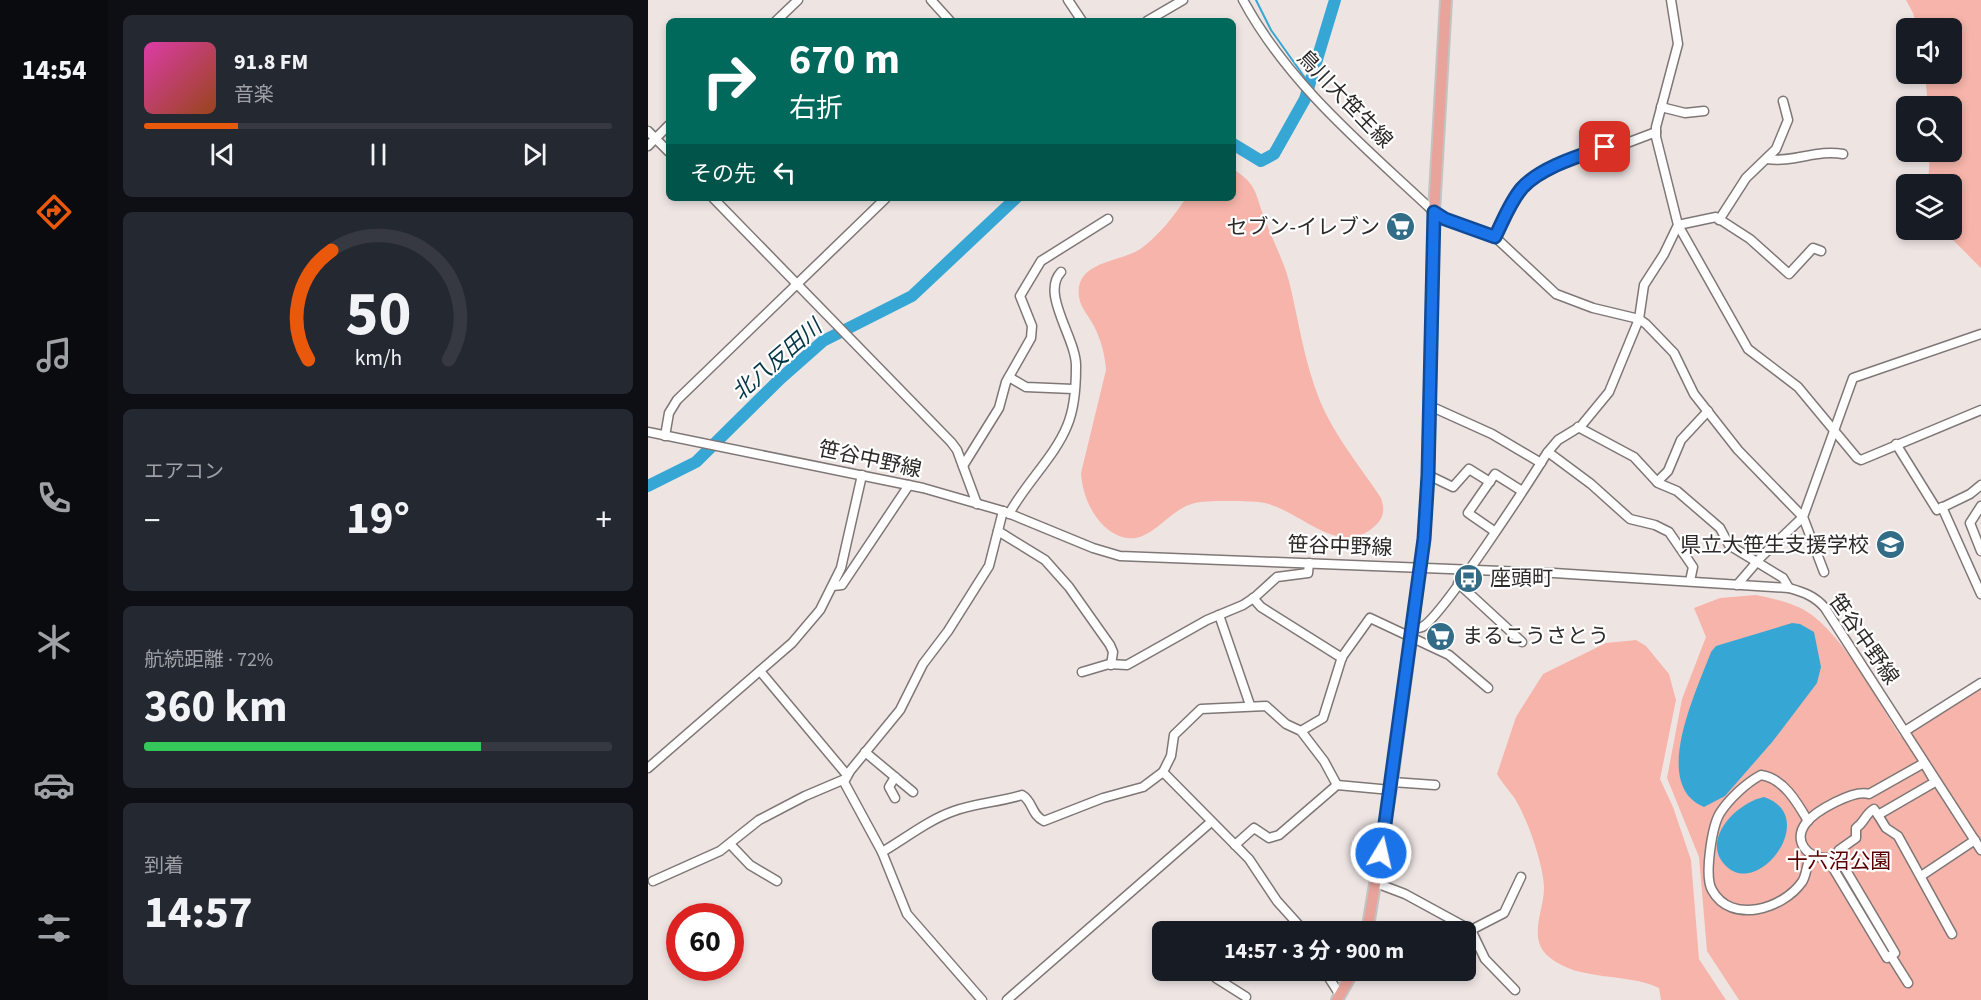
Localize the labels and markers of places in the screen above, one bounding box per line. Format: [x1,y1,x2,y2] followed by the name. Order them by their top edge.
[1579,121,1630,172] pin
[1385,211,1417,243] supermarket icon: セブン-イレブン
[1226,212,1380,242] place label: セブン-イレブン
[1874,529,1906,561] school or university icon: 県立大笹生支援学校
[1680,530,1869,560] place label: 県立大笹生支援学校
[1453,562,1485,594] bus stop icon: 座頭町
[1490,563,1553,593] place label: 座頭町
[1425,620,1457,652] supermarket icon: まるこうさとう
[1462,621,1609,651] place label: まるこうさとう

